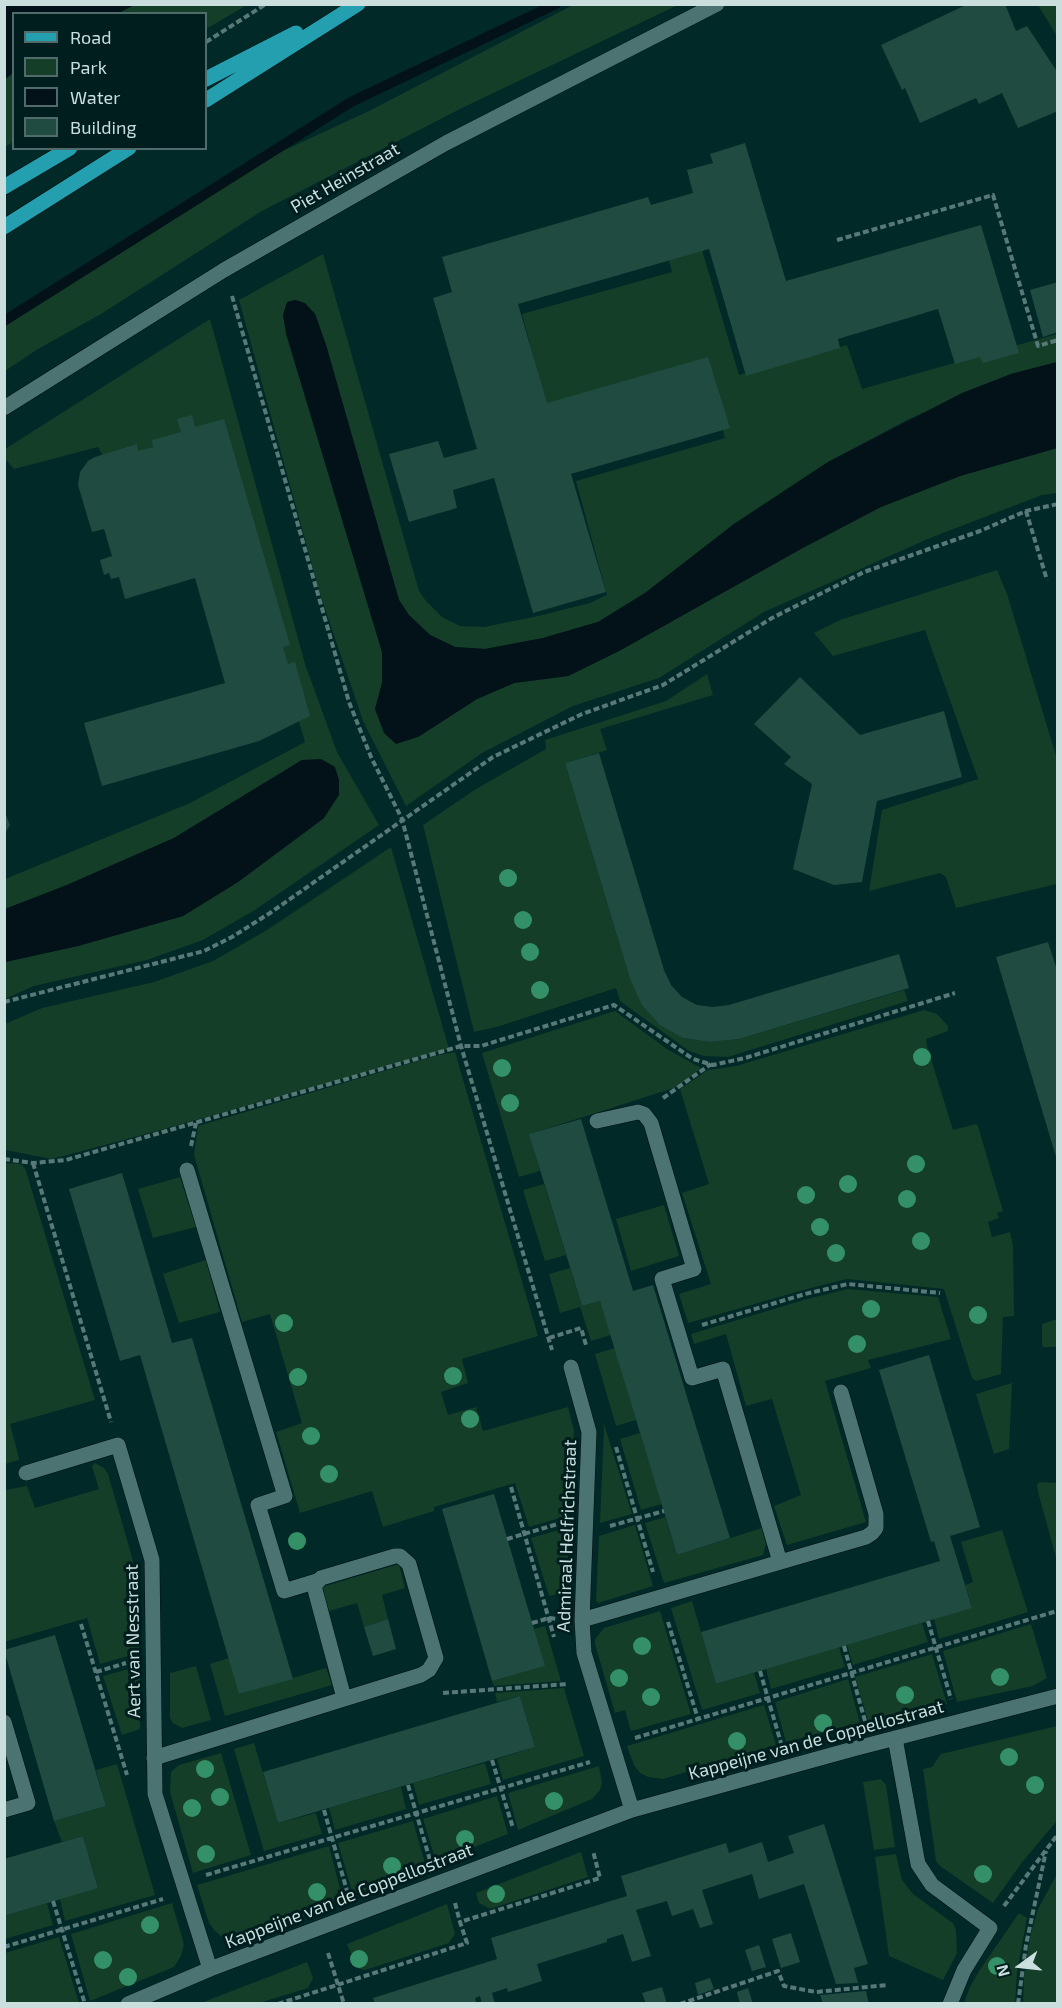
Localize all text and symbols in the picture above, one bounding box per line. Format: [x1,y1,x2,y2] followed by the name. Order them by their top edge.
[12,12,207,150] legend
[70,26,111,48] text: Road
[70,56,107,78] text: Park
[70,86,120,108] text: Water
[70,116,137,138] text: Building
[287,138,403,218] street label: Piet Heinstraat
[553,1439,581,1633] street label: Admiraal Helfrichstraat
[121,1564,145,1718] street label: Aert van Nesstraat
[686,1695,946,1785] street label: Kappeijne van de Coppellostraat
[222,1839,476,1953] street label: Kappeijne van de Coppellostraat
[990,1936,1050,1996] north arrow
[991,1963,1013,1979] text: N

